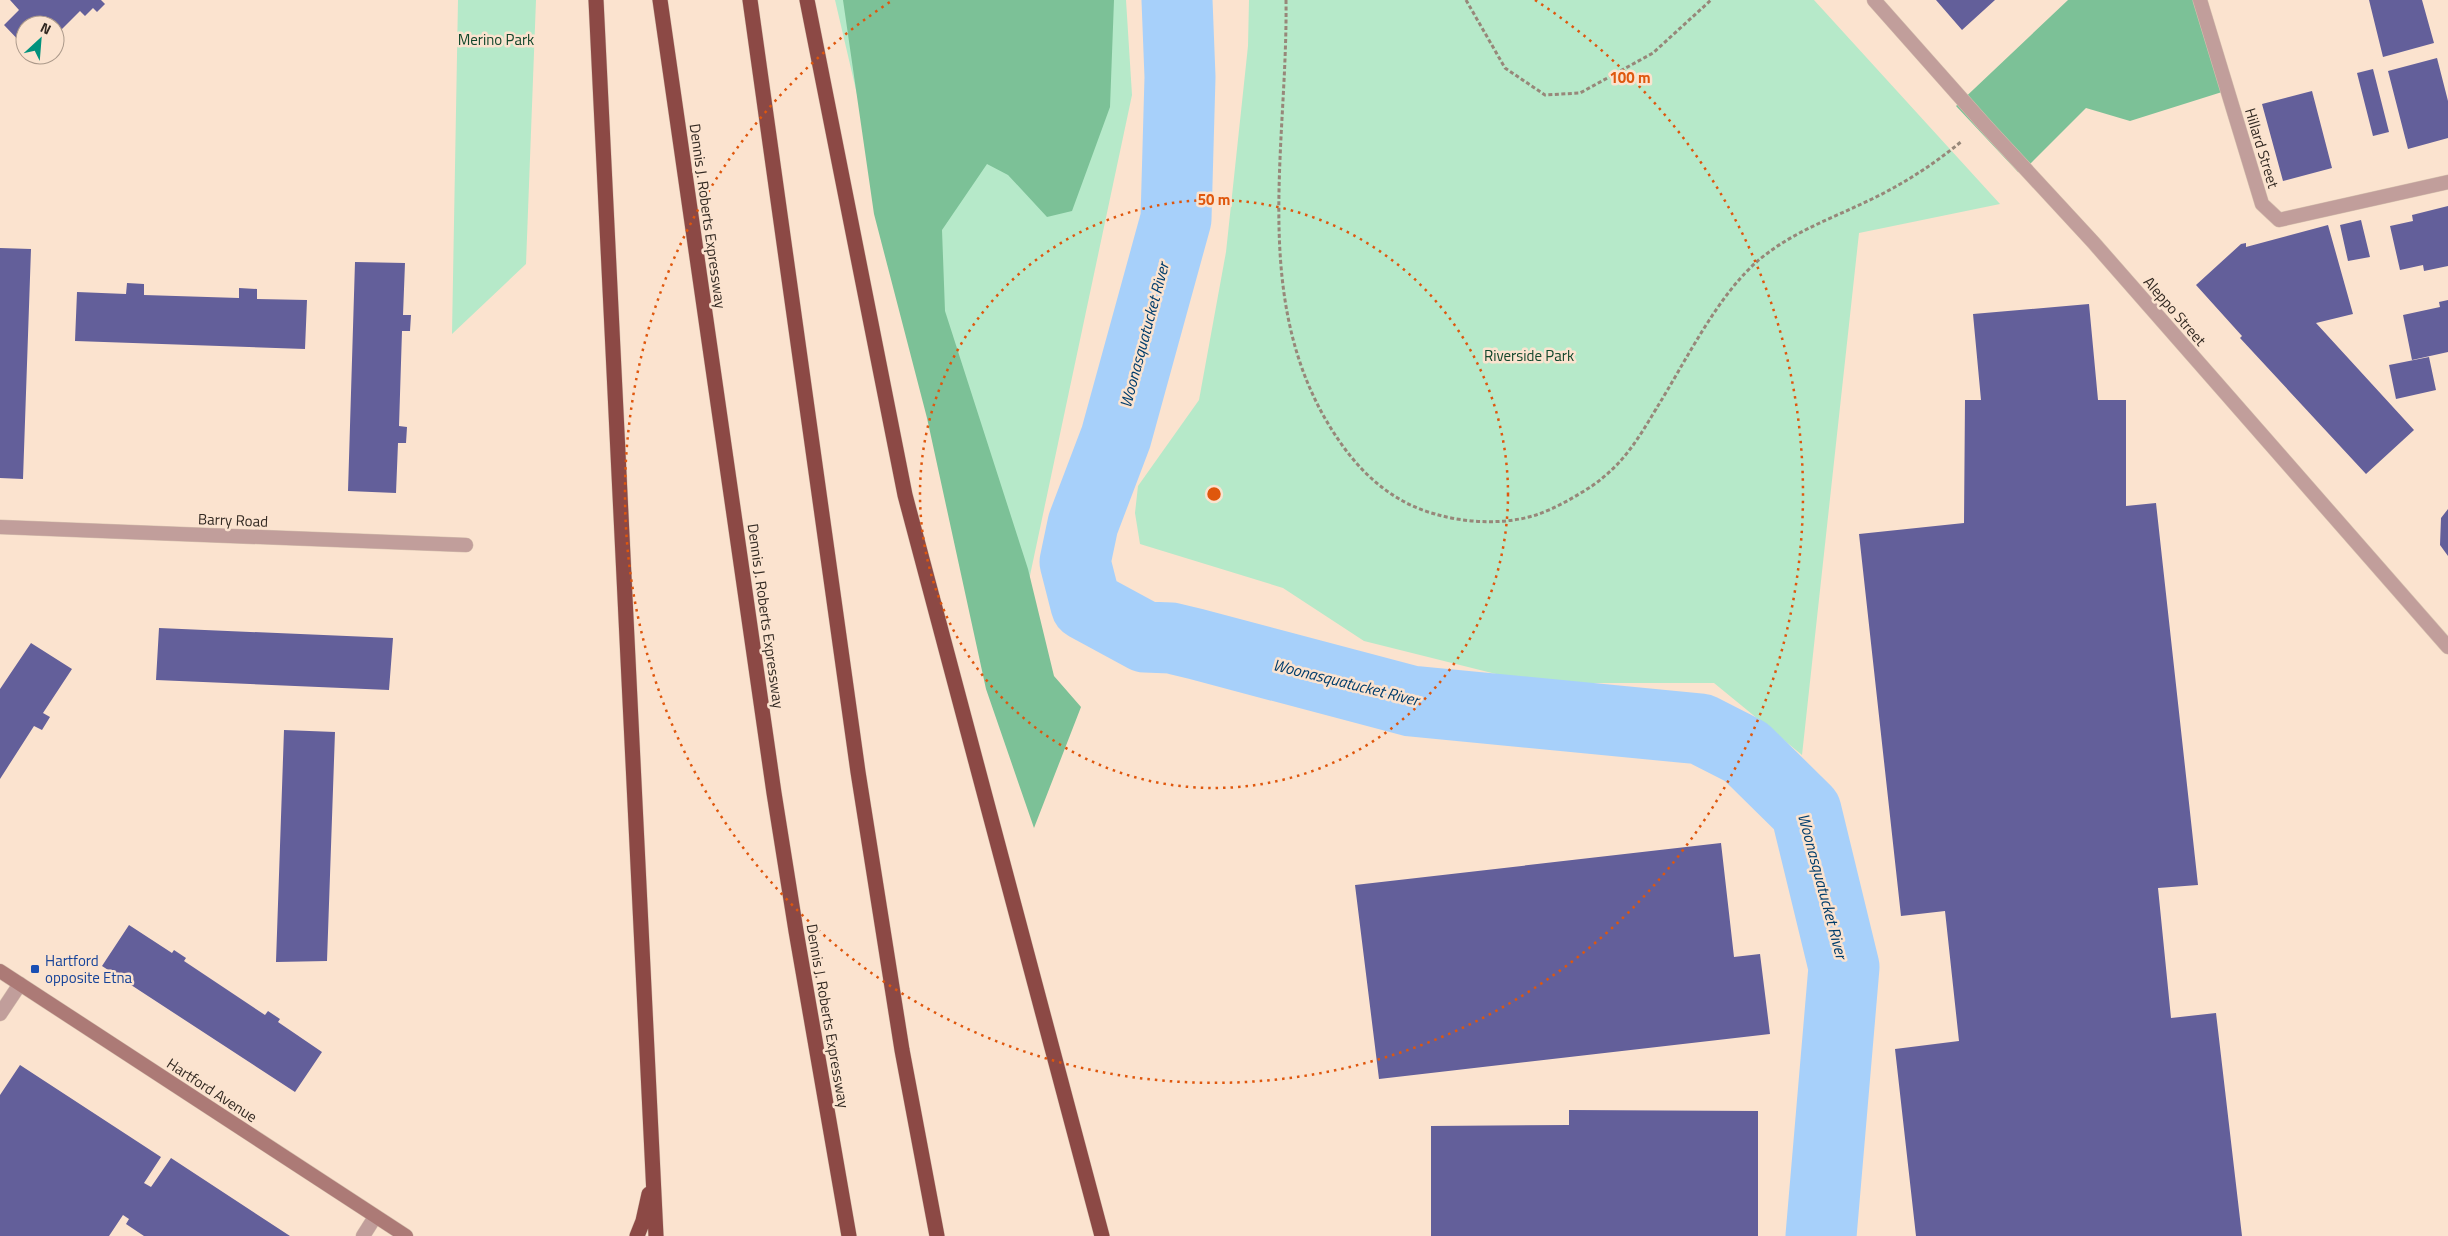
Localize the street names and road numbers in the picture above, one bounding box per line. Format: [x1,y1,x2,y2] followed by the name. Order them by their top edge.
[2239,105,2285,192] street label: Hillard Street
[684,122,732,310] street label: Dennis J. Roberts Expressway
[2138,271,2212,351] street label: Aleppo Street
[198,507,268,533] street label: Barry Road
[742,522,790,710] street label: Dennis J. Roberts Expressway
[800,922,856,1110] street label: Dennis J. Roberts Expressway
[162,1052,262,1128] street label: Hartford Avenue

